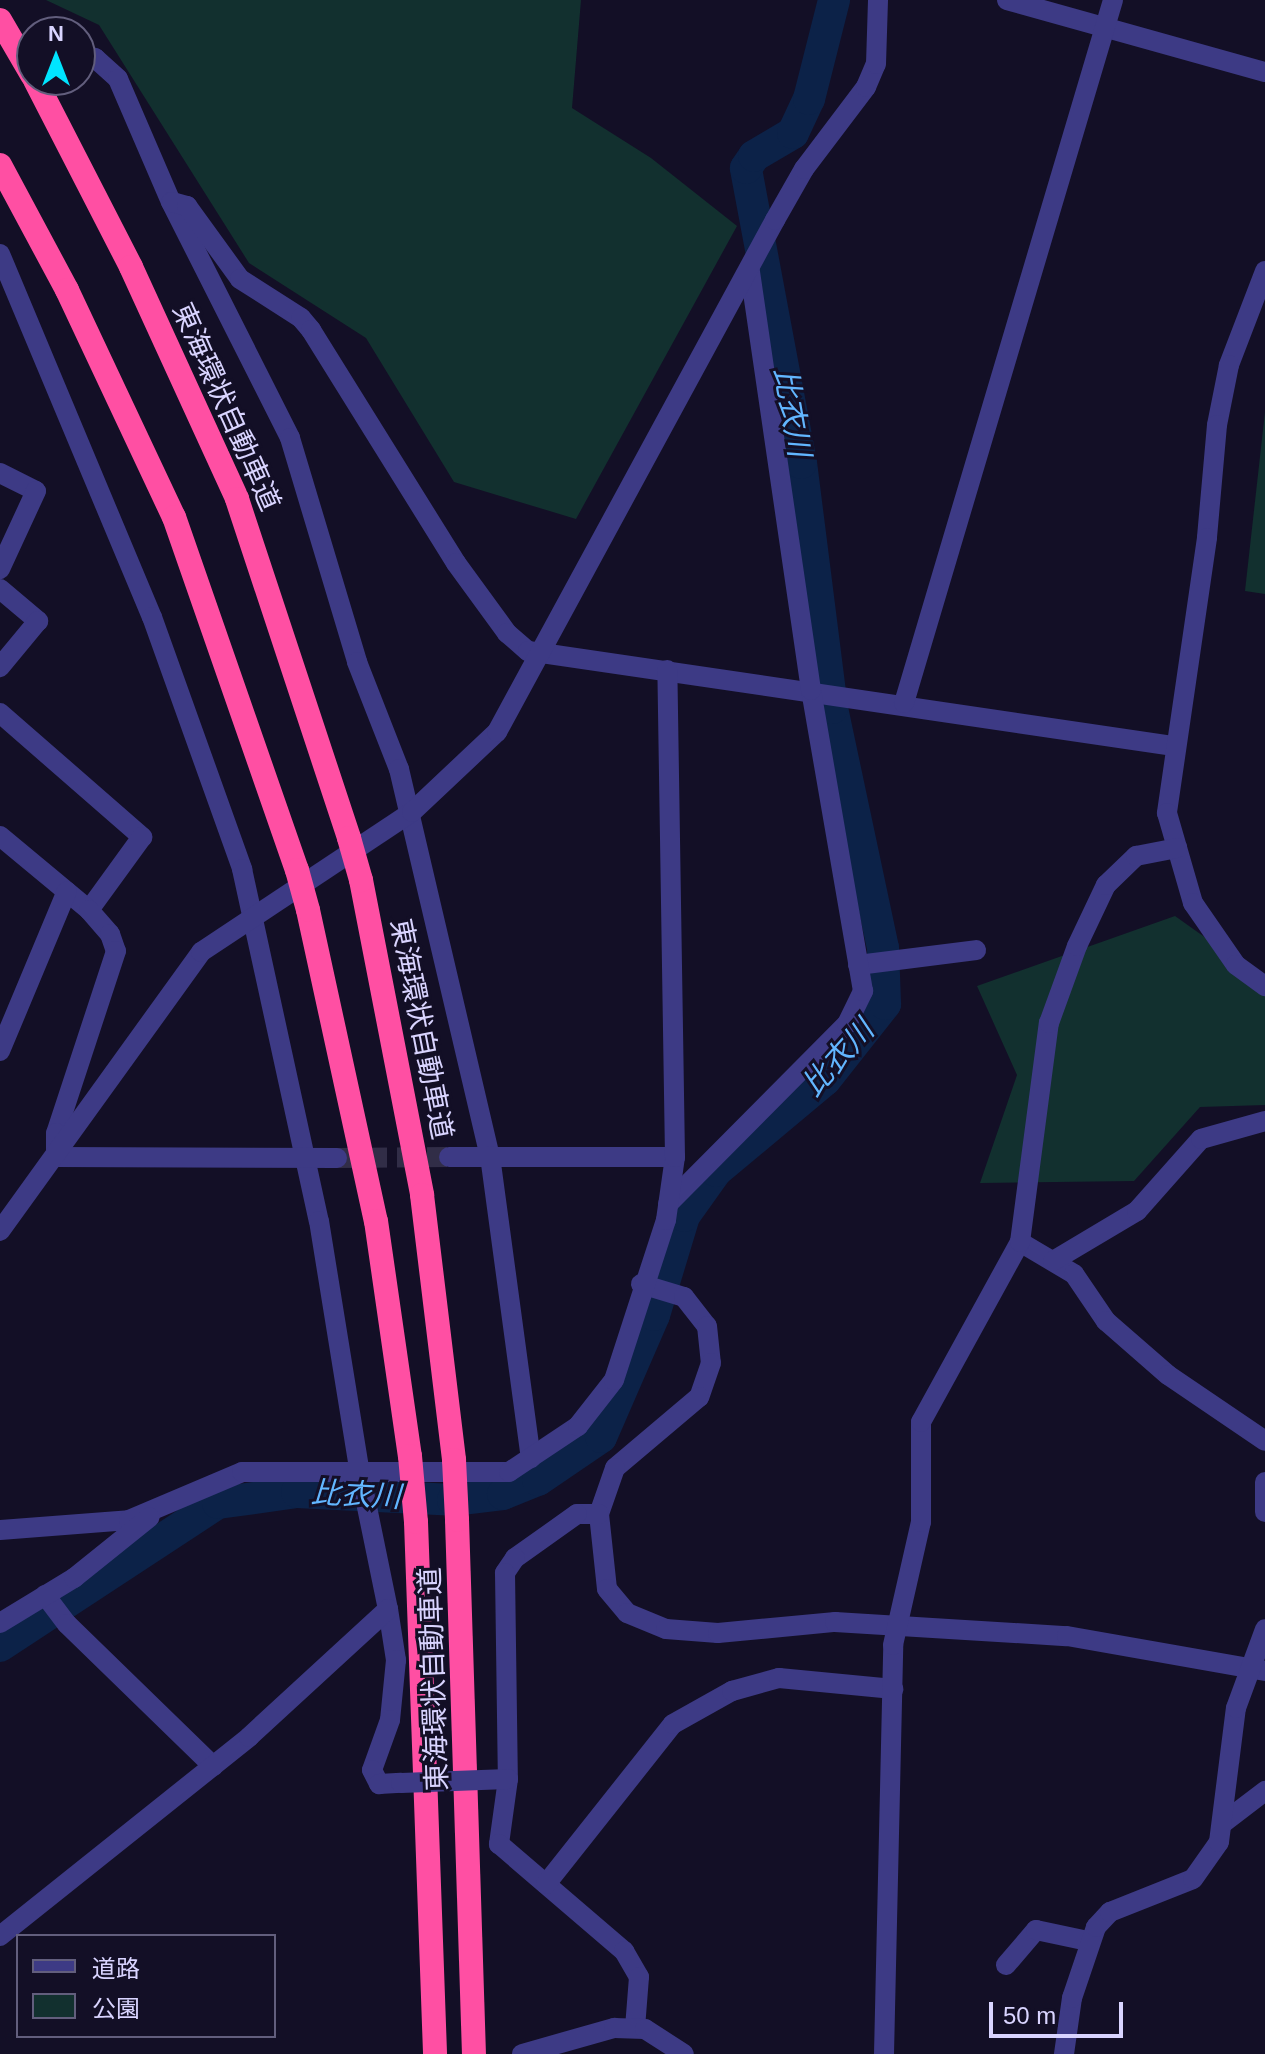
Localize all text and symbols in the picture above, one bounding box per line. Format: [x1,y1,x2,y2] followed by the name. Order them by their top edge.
[16,16,96,96] north arrow
[48,21,64,46] text: N
[165,298,287,516] street label: 東海環状自動車道
[766,365,818,459] water label: 比衣川
[383,916,459,1142] street label: 東海環状自動車道
[795,1013,881,1103] water label: 比衣川
[310,1475,402,1515] water label: 比衣川
[413,1566,455,1792] street label: 東海環状自動車道
[16,1934,276,2038] legend
[92,1955,140,1982] text: 道路
[993,1986,1127,2036] scale bar
[92,1995,140,2022] text: 公園
[1003,2002,1056,2029] text: 50 m

